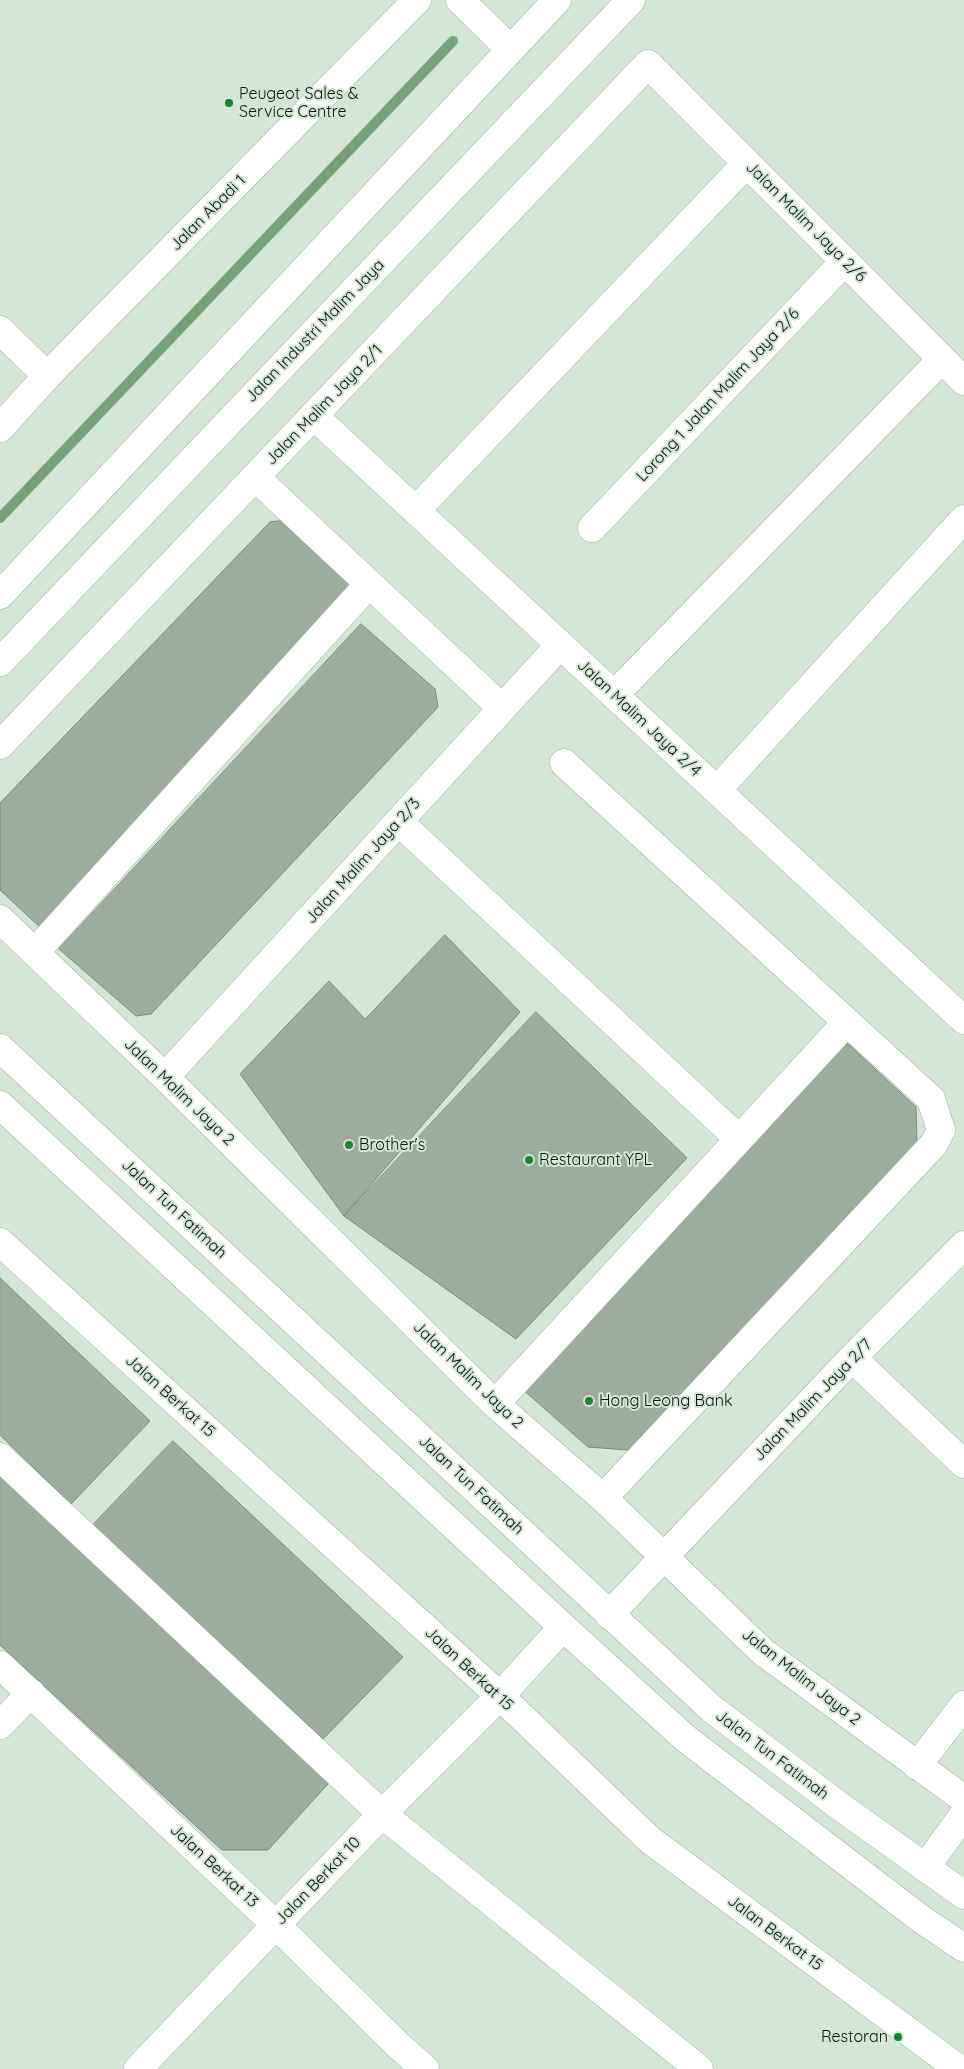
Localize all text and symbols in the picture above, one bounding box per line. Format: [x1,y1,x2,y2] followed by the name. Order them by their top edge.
[239,84,359,122] place label: Peugeot Sales & Service Centre
[223,97,235,109] marker: Peugeot Sales & Service Centre
[742,158,870,286] street label: Jalan Malim Jaya 2/6
[166,171,250,255] street label: Jalan Abadi 1
[242,255,388,407] street label: Jalan Industri Malim Jaya
[632,304,804,486] street label: Lorong 1 Jalan Malim Jaya 2/6
[262,341,386,469] street label: Jalan Malim Jaya 2/1
[573,656,705,780] street label: Jalan Malim Jaya 2/4
[302,794,424,928] street label: Jalan Malim Jaya 2/3
[120,1034,238,1150] street label: Jalan Malim Jaya 2
[359,1135,425,1155] place label: Brother's
[343,1139,355,1151] marker: Brother's
[539,1150,652,1170] place label: Restaurant YPL
[523,1154,535,1166] marker: Restaurant YPL
[117,1155,231,1263] street label: Jalan Tun Fatimah
[409,1317,527,1433] street label: Jalan Malim Jaya 2
[750,1335,876,1465] street label: Jalan Malim Jaya 2/7
[121,1351,219,1441] street label: Jalan Berkat 15
[599,1391,733,1411] place label: Hong Leong Bank
[583,1395,595,1407] marker: Hong Leong Bank
[414,1431,528,1539] street label: Jalan Tun Fatimah
[421,1623,517,1715] street label: Jalan Berkat 15
[738,1625,864,1729] street label: Jalan Malim Jaya 2
[712,1706,832,1804] street label: Jalan Tun Fatimah
[166,1820,262,1912] street label: Jalan Berkat 13
[271,1833,365,1929] street label: Jalan Berkat 10
[724,1891,826,1975] street label: Jalan Berkat 15
[821,2027,888,2047] place label: Restoran
[892,2031,904,2043] marker: Restoran

